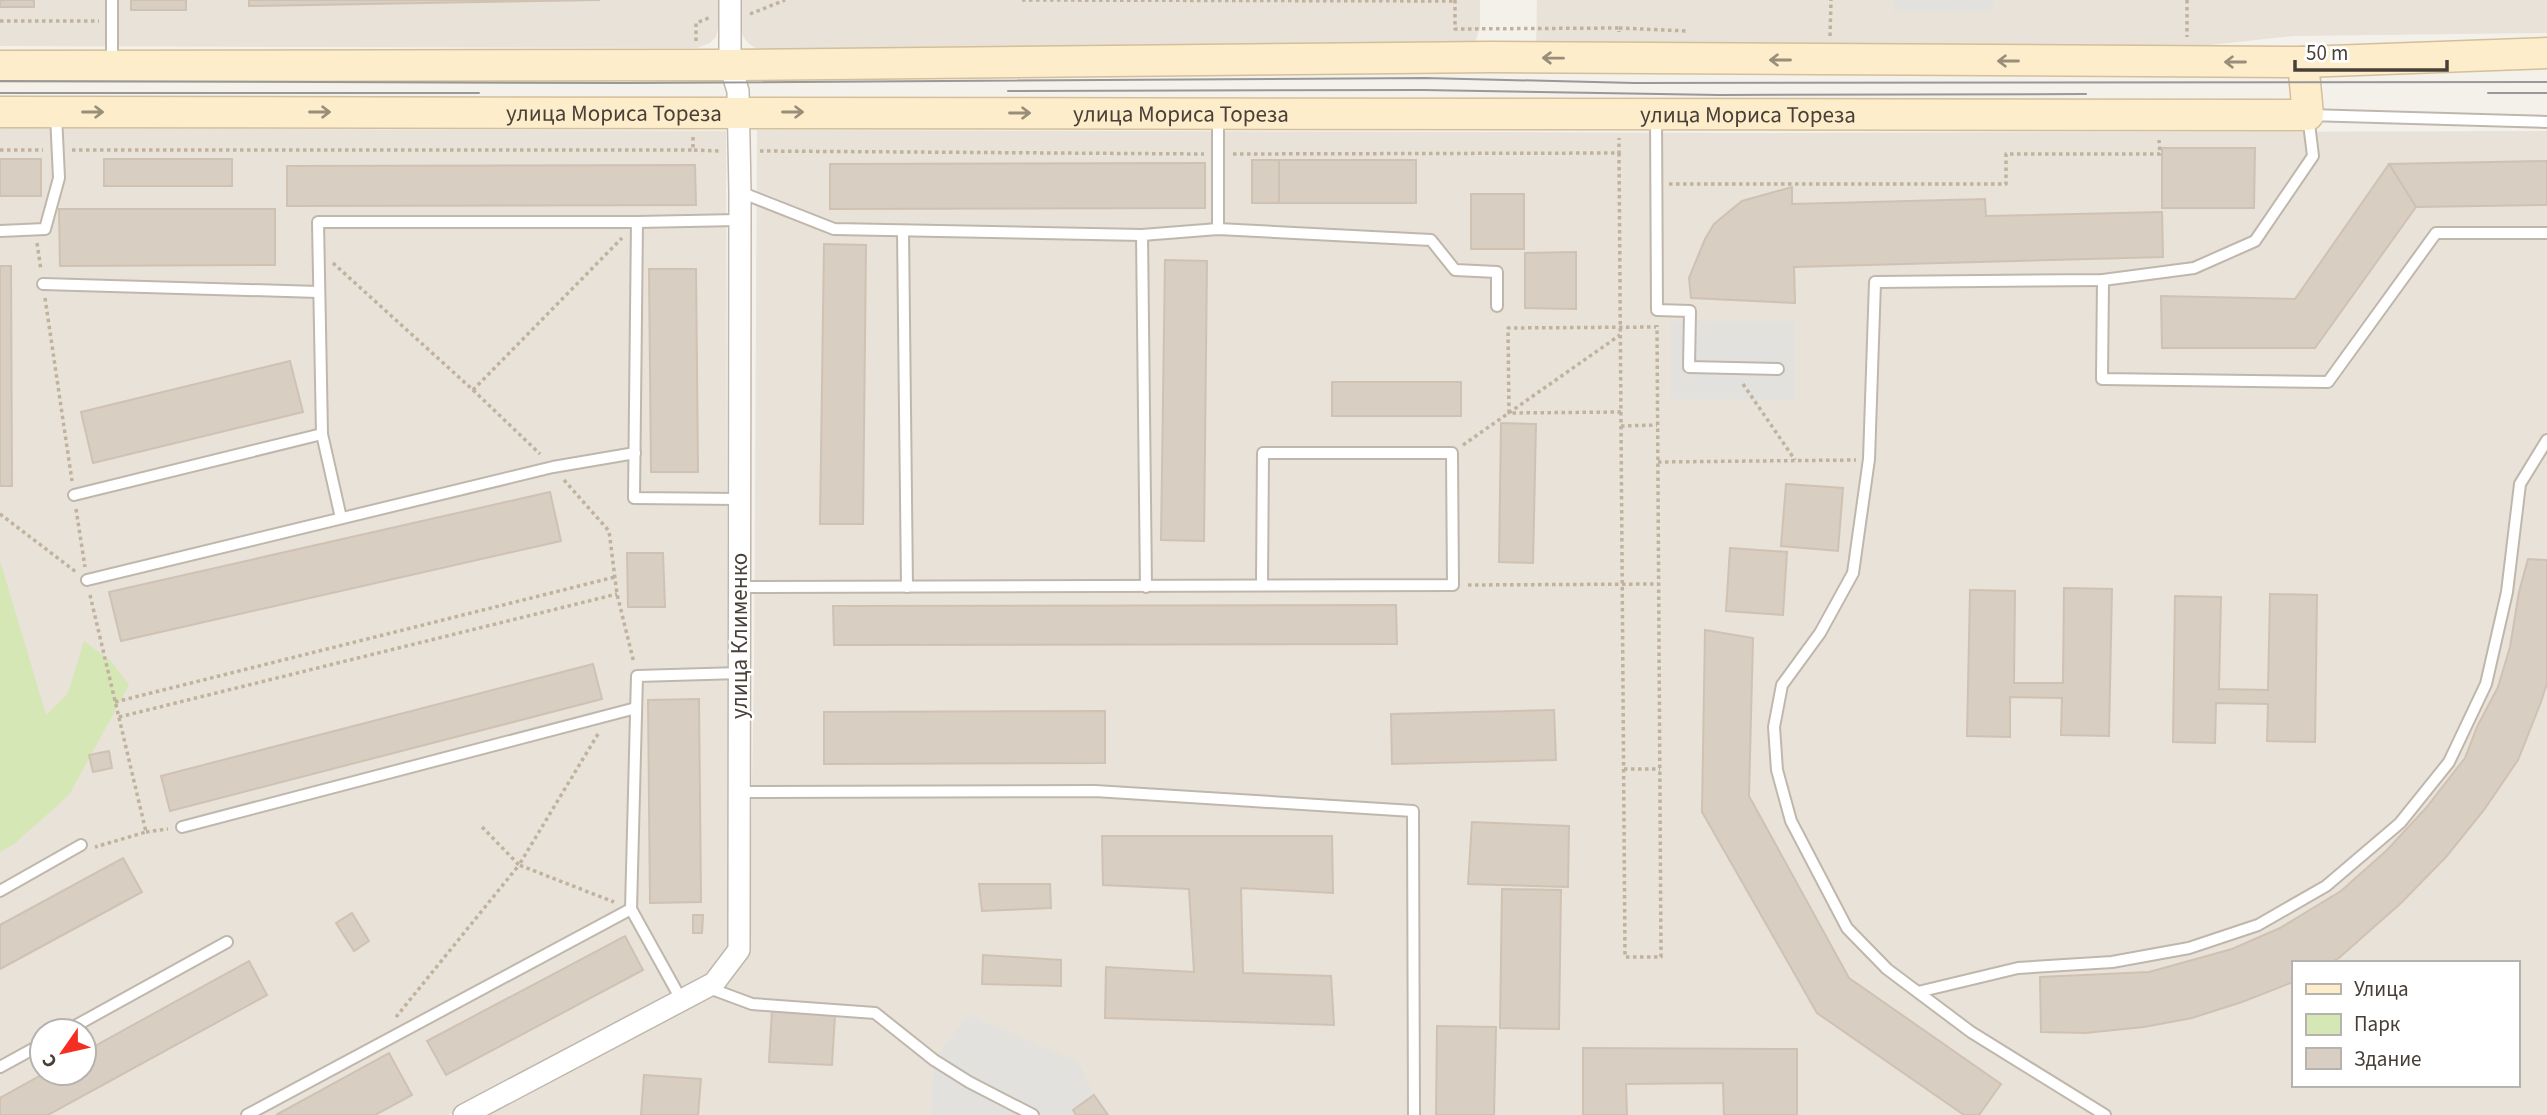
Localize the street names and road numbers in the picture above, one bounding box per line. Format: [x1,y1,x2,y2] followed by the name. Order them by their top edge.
[506,96,722,129] street label: улица Мориса Тореза
[1073,97,1289,130] street label: улица Мориса Тореза
[1640,98,1856,131] street label: улица Мориса Тореза
[723,553,756,719] street label: улица Клименко

